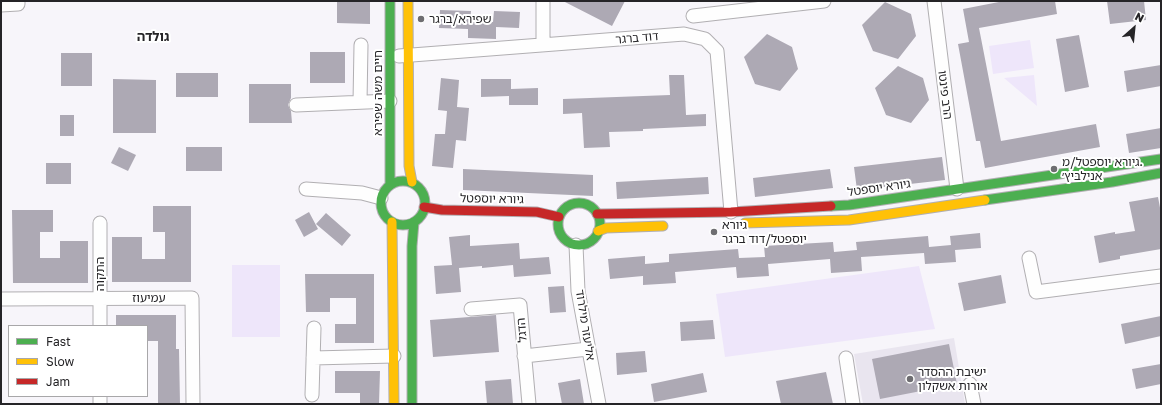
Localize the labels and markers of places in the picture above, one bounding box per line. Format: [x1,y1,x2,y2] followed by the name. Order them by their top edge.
[429,12,491,26] place label: שפירא/ברגר
[416,14,426,24] marker: שפירא/ברגר
[1062,155,1143,183] place label: גיורא יוספטל/מ. אנילביץ׳
[1049,164,1059,174] marker: גיורא יוספטל/מ. אנילביץ׳
[722,218,807,246] place label: גיורא יוספטל/דוד ברגר
[709,227,719,237] marker: גיורא יוספטל/דוד ברגר
[918,365,988,393] place label: ישיבת ההסדר אורות אשקלון
[905,374,915,384] marker: ישיבת ההסדר אורות אשקלון

